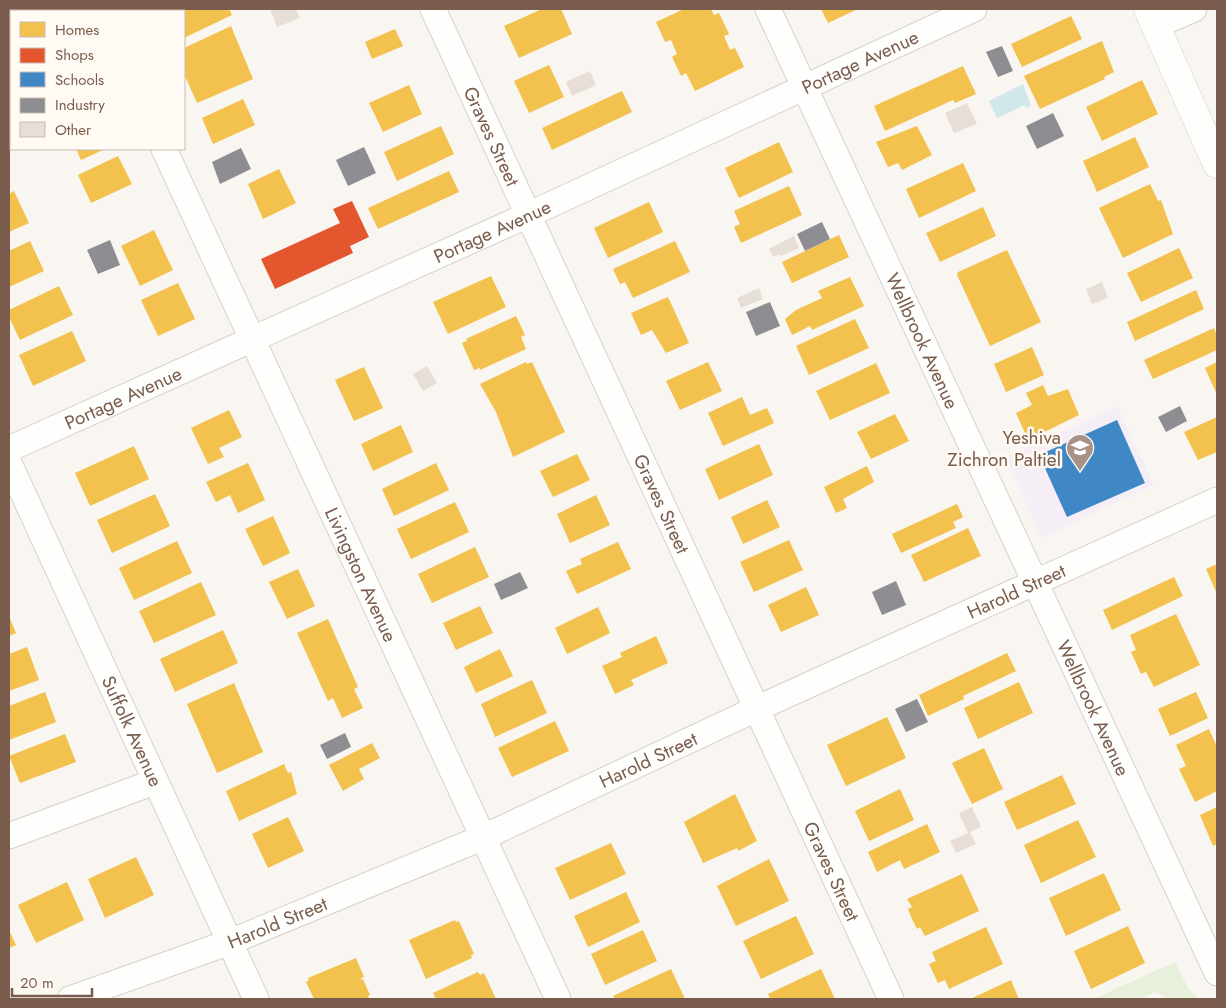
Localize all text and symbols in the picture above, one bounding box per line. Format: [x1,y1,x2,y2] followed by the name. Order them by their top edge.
[10,10,185,150] legend
[55,19,99,41] text: Homes
[797,23,923,100] street label: Portage Avenue
[55,44,94,66] text: Shops
[55,69,104,91] text: Schools
[457,82,527,191] street label: Graves Street
[55,94,105,116] text: Industry
[55,119,92,141] text: Other
[429,193,555,269] street label: Portage Avenue
[879,268,966,413] street label: Wellbrook Avenue
[60,359,186,436] street label: Portage Avenue
[947,424,1061,473] place label: Yeshiva Zichron Paltiel
[1065,433,1095,472] school or university icon: Yeshiva Zichron Paltiel
[627,449,697,558] street label: Graves Street
[318,503,404,646] street label: Livingston Avenue
[962,557,1070,625] street label: Harold Street
[1050,636,1137,780] street label: Wellbrook Avenue
[95,671,170,791] street label: Suffolk Avenue
[594,725,702,794] street label: Harold Street
[797,817,867,926] street label: Graves Street
[223,890,332,955] street label: Harold Street
[12,966,92,998] scale bar
[20,972,54,994] text: 20 m

